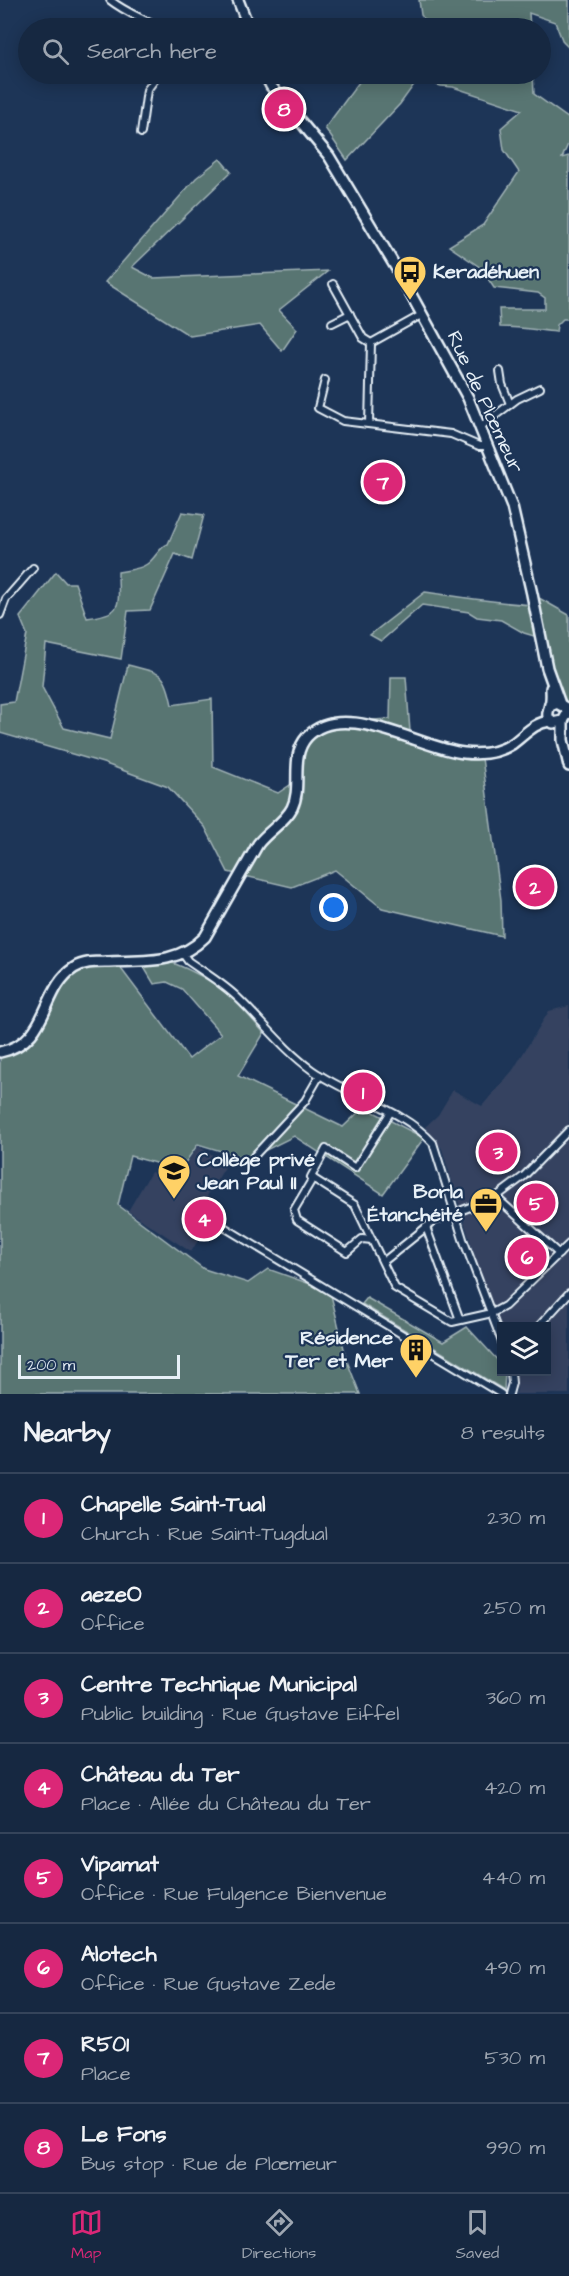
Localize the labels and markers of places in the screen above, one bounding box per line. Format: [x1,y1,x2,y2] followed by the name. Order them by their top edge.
[264,86,304,132] pin: 8
[392,254,428,301] bus stop icon: Keradéhuen
[433,258,539,286] place label: Keradéhuen
[364,460,403,504] pin: 7
[516,864,554,910] pin: 2
[344,1070,382,1114] pin: 1
[478,1130,518,1174] pin: 3
[196,1146,315,1197] place label: Collège privé Jean Paul II
[156,1153,192,1200] school or university icon: Collège privé Jean Paul II
[368,1178,464,1229] place label: Borla Étanchéité
[516,1180,556,1226] pin: 5
[468,1186,504,1233] office icon: Borla Étanchéité
[184,1196,224,1242] pin: 4
[508,1234,546,1280] pin: 6
[284,1324,394,1375] place label: Résidence Ter et Mer
[398,1332,434,1379] building icon: Résidence Ter et Mer

